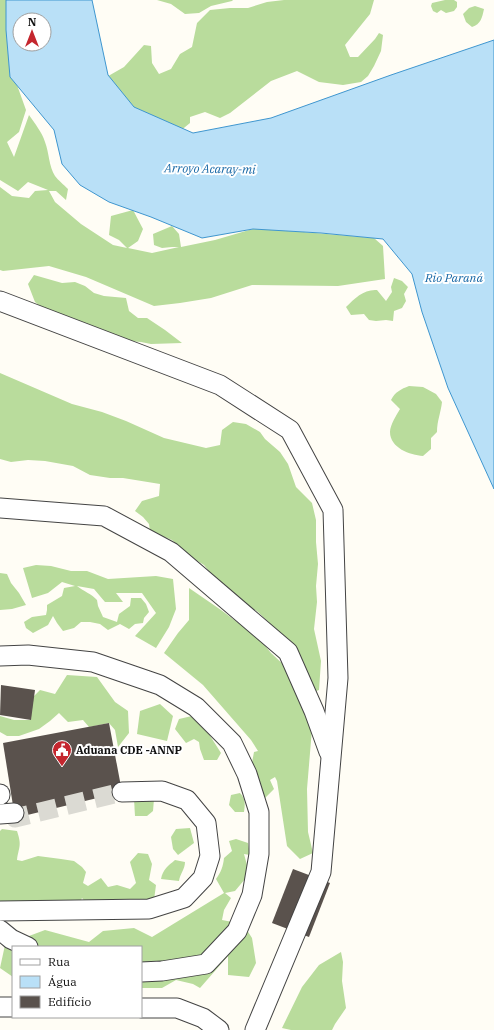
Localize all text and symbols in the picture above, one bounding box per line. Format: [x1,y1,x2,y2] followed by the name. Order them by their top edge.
[12,12,52,52] north arrow
[28,15,37,29] text: N
[163,160,256,177] water label: Arroyo Acaray-mi
[424,270,483,285] water label: Rio Paraná
[51,739,73,767] public building icon: Aduana CDE -ANNP
[76,743,183,757] place label: Aduana CDE -ANNP
[12,946,142,1018] legend
[48,954,70,969] text: Rua
[48,974,77,989] text: Água
[48,994,92,1009] text: Edifício

